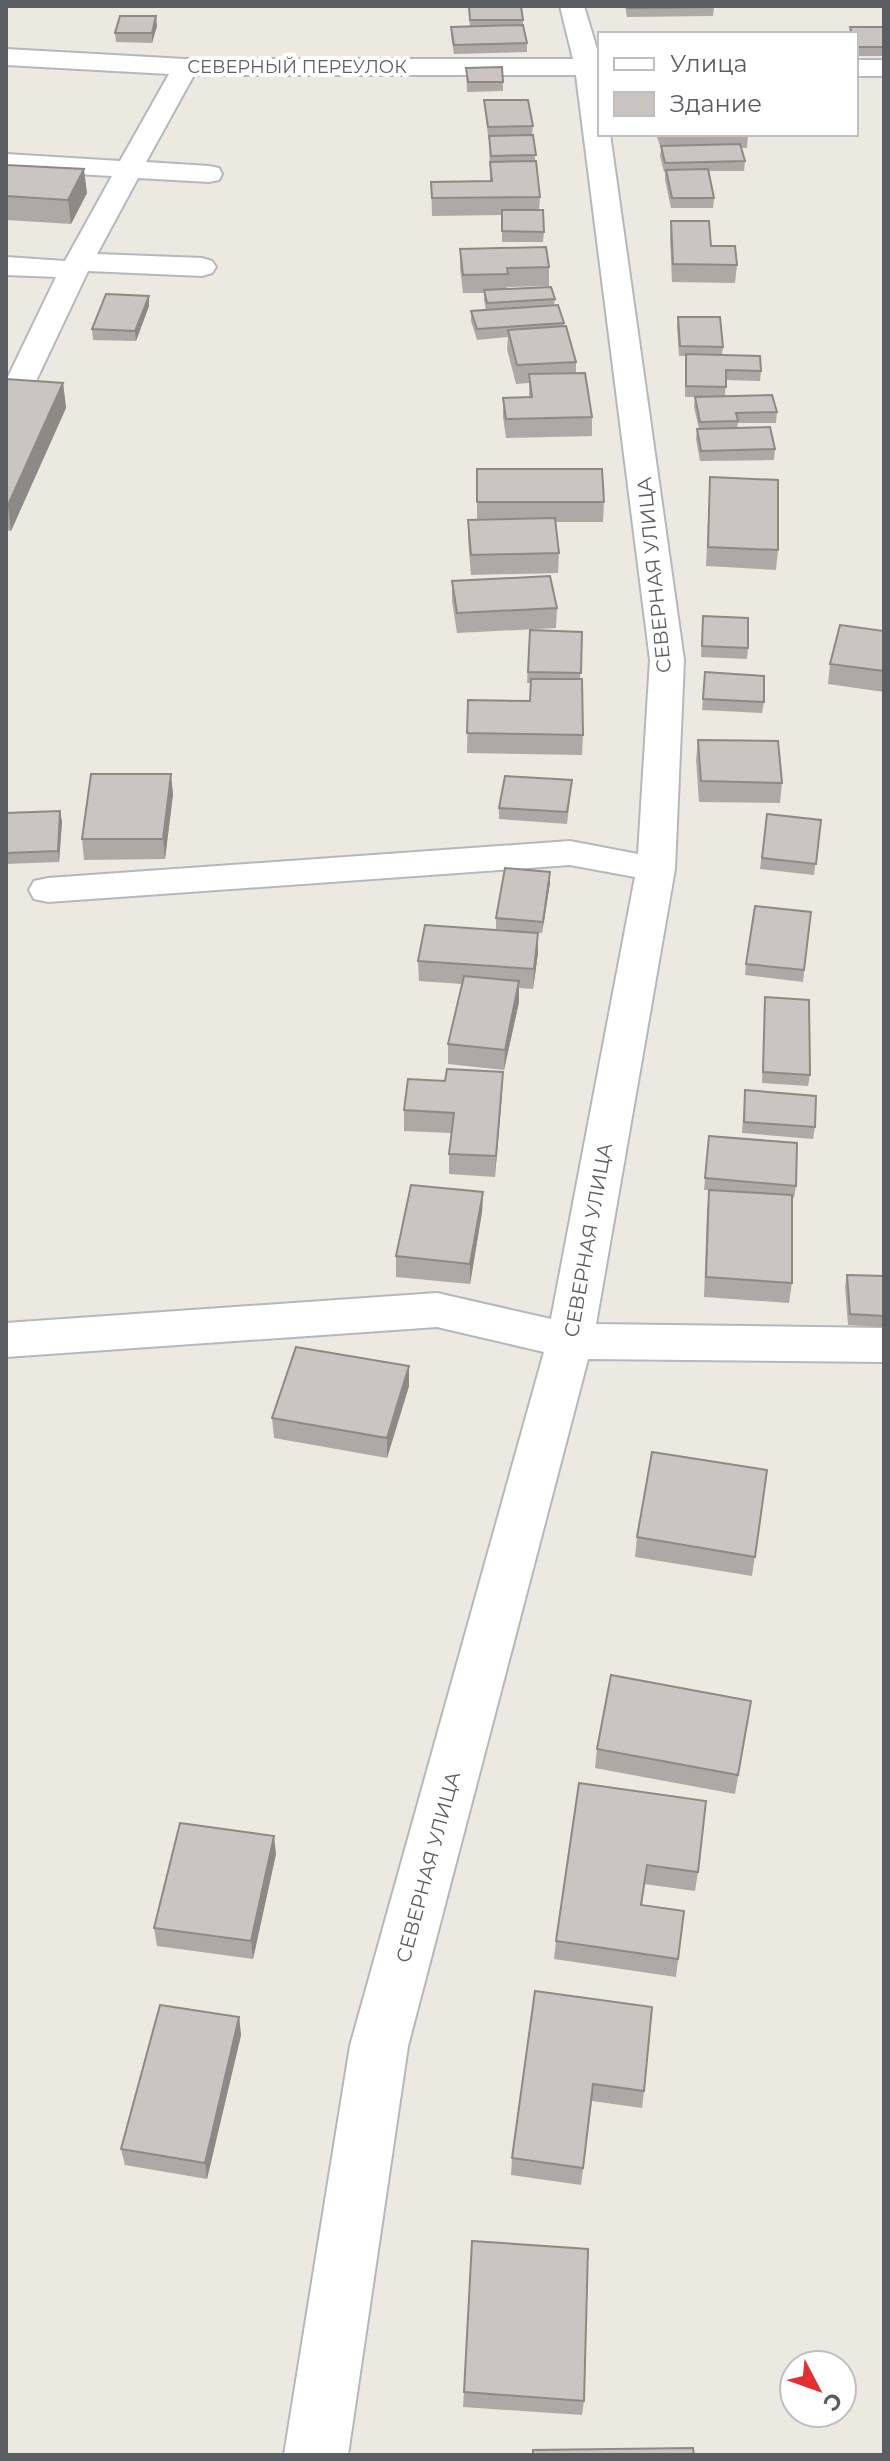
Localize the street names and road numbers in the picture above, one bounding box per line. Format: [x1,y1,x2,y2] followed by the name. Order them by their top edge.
[187,56,407,78] street label: СЕВЕРНЫЙ ПЕРЕУЛОК
[632,476,676,674] street label: СЕВЕРНАЯ УЛИЦА
[559,1141,617,1339] street label: СЕВЕРНАЯ УЛИЦА
[391,1769,465,1965] street label: СЕВЕРНАЯ УЛИЦА

